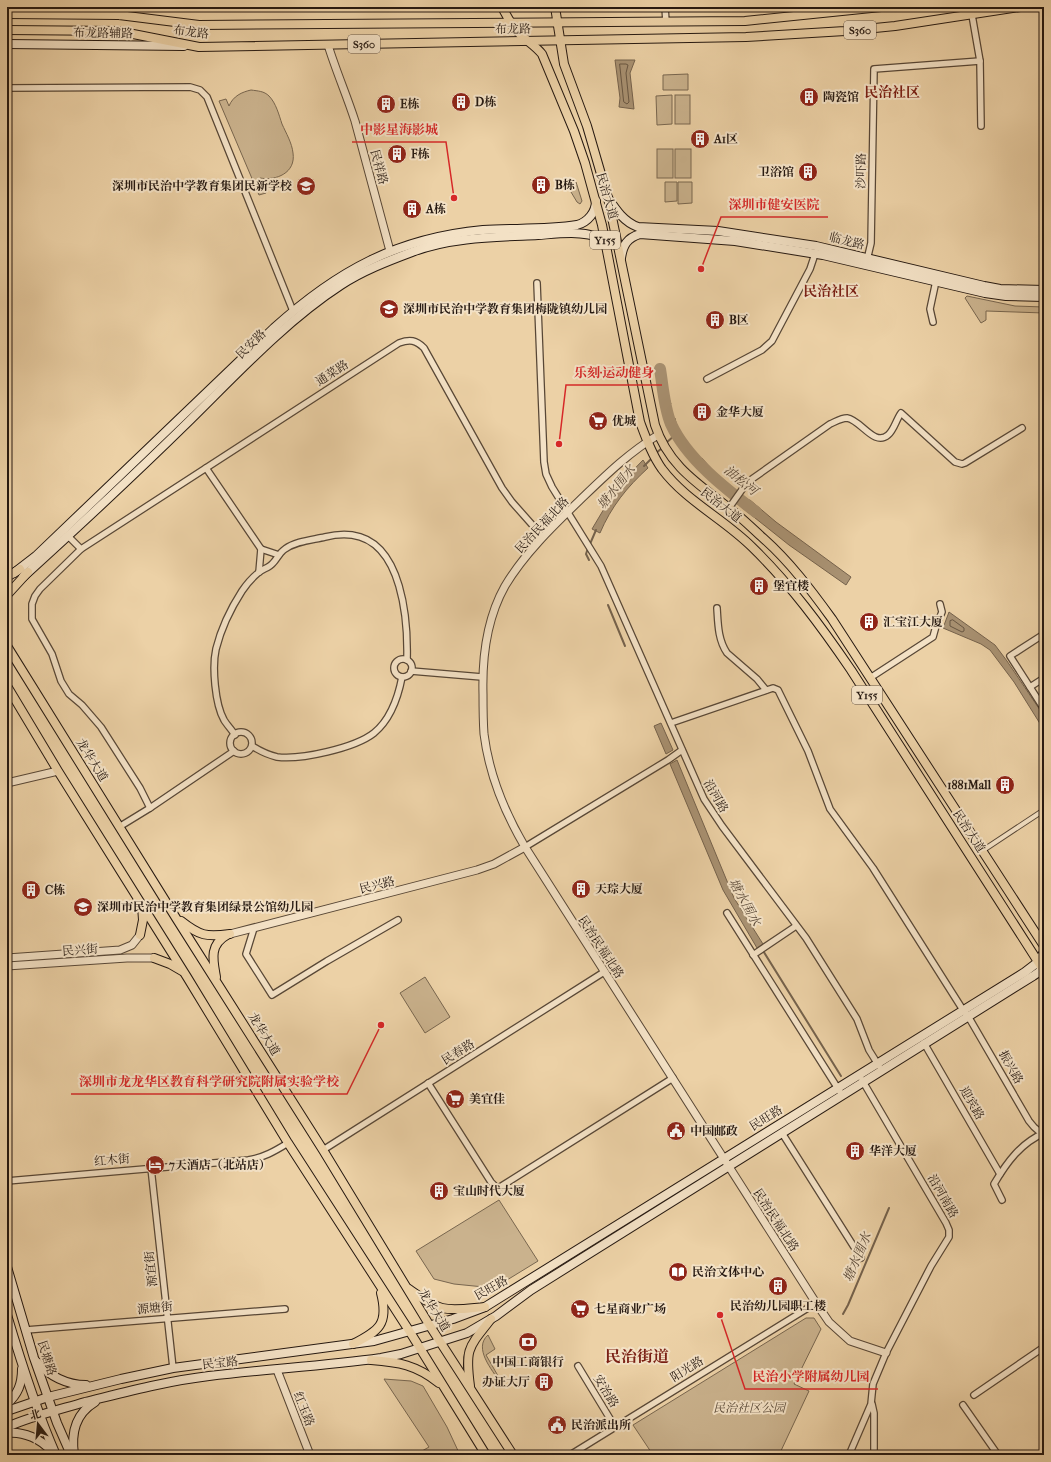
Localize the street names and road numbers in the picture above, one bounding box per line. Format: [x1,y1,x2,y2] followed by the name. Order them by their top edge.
[844,21,876,39] road number: S360
[495,22,531,36] street label: 布龙路
[172,23,210,41] street label: 布龙路
[73,25,133,41] street label: 布龙路辅路
[348,35,380,53] road number: S360
[368,148,390,186] street label: 民祥路
[854,153,868,189] street label: 沙吓路
[594,171,620,221] street label: 民治大道
[828,230,866,252] street label: 临龙路
[590,231,620,249] road number: Y155
[233,326,269,362] street label: 民安路
[313,357,351,389] street label: 通菜路
[698,485,744,525] street label: 民治大道
[512,494,572,556] street label: 民治民福北路
[852,686,882,704] road number: Y155
[73,736,111,784] street label: 龙华大道
[701,777,731,815] street label: 沿河路
[950,807,988,855] street label: 民治大道
[358,874,396,896] street label: 民兴路
[576,913,626,981] street label: 民治民福北路
[62,942,99,958] street label: 民兴街
[245,1010,283,1058] street label: 龙华大道
[439,1037,477,1067] street label: 民春路
[996,1048,1026,1086] street label: 振兴路
[957,1084,987,1122] street label: 迎宾路
[747,1103,785,1133] street label: 民旺路
[93,1151,132,1169] street label: 红木街
[925,1172,961,1220] street label: 沿河南路
[751,1186,801,1254] street label: 民治民福北路
[142,1249,160,1288] street label: 源宜街
[472,1273,510,1303] street label: 民旺路
[415,1286,453,1334] street label: 龙华大道
[136,1299,175,1317] street label: 源塘街
[35,1339,59,1377] street label: 民塘路
[201,1354,239,1372] street label: 民宝路
[668,1354,706,1384] street label: 阳光路
[591,1372,621,1410] street label: 安治路
[291,1390,317,1428] street label: 红玉路

